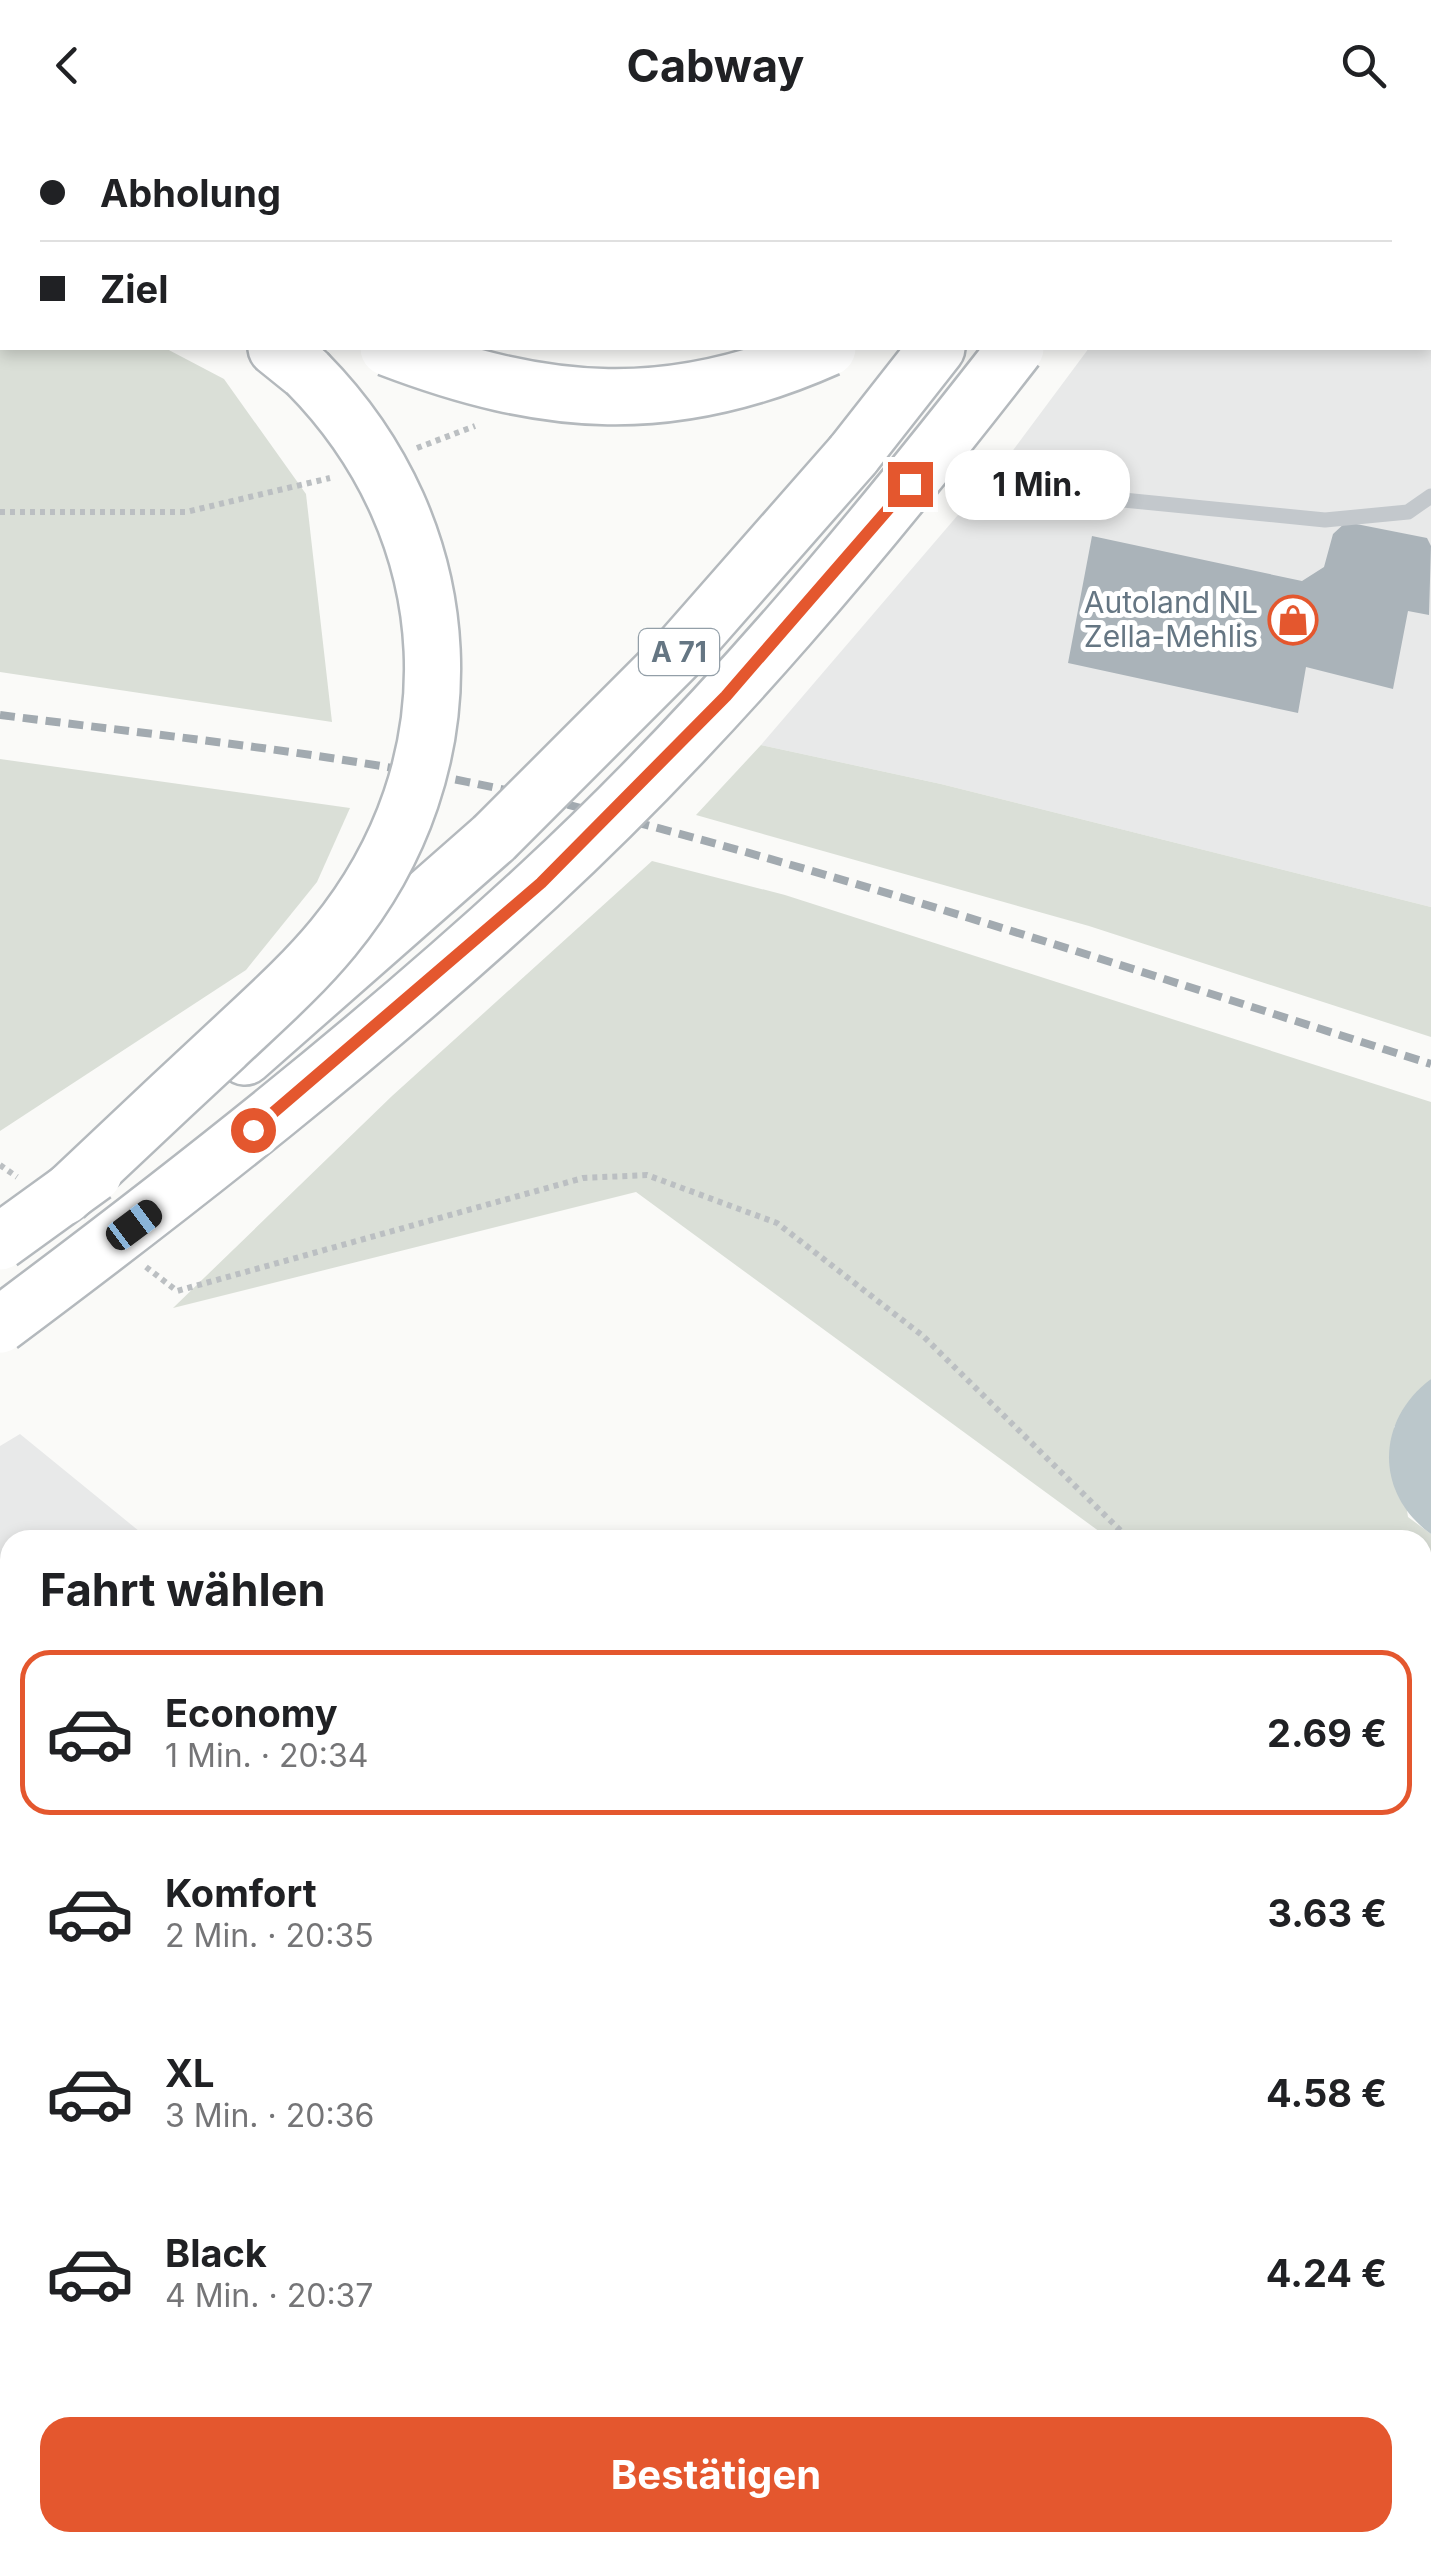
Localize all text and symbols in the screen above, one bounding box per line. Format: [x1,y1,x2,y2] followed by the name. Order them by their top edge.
[40,38,95,93] icon: back
[627,38,804,93] text: Cabway
[1336,38,1391,93] icon: search
[100,170,281,216] text: Abholung
[100,266,168,312] text: Ziel
[945,449,1130,519] callout: 1 Min.
[888,462,933,507] route end
[992,465,1083,504] text: 1 Min.
[1084,584,1258,654] place label: Autoland NL Zella-Mehlis
[1267,594,1319,646] shop icon: Autoland NL Zella-Mehlis
[639,629,719,675] road number: A 71
[231,1108,276,1153] route start
[101,1195,167,1255] car
[40,1562,325,1617] text: Fahrt wählen
[45,1688,135,1778] icon: car
[165,1690,338,1736] text: Economy
[1267,1710,1387,1756] text: 2.69 €
[165,1736,368,1775] text: 1 Min. · 20:34
[45,1868,135,1958] icon: car
[165,1870,317,1916] text: Komfort
[1267,1890,1387,1936] text: 3.63 €
[165,1916,374,1955] text: 2 Min. · 20:35
[45,2048,135,2138] icon: car
[165,2050,215,2096] text: XL
[1266,2070,1387,2116] text: 4.58 €
[165,2096,374,2135] text: 3 Min. · 20:36
[45,2228,135,2318] icon: car
[165,2230,267,2276] text: Black
[1266,2250,1387,2296] text: 4.24 €
[165,2276,373,2315] text: 4 Min. · 20:37
[40,2417,1392,2532] button: Bestätigen

